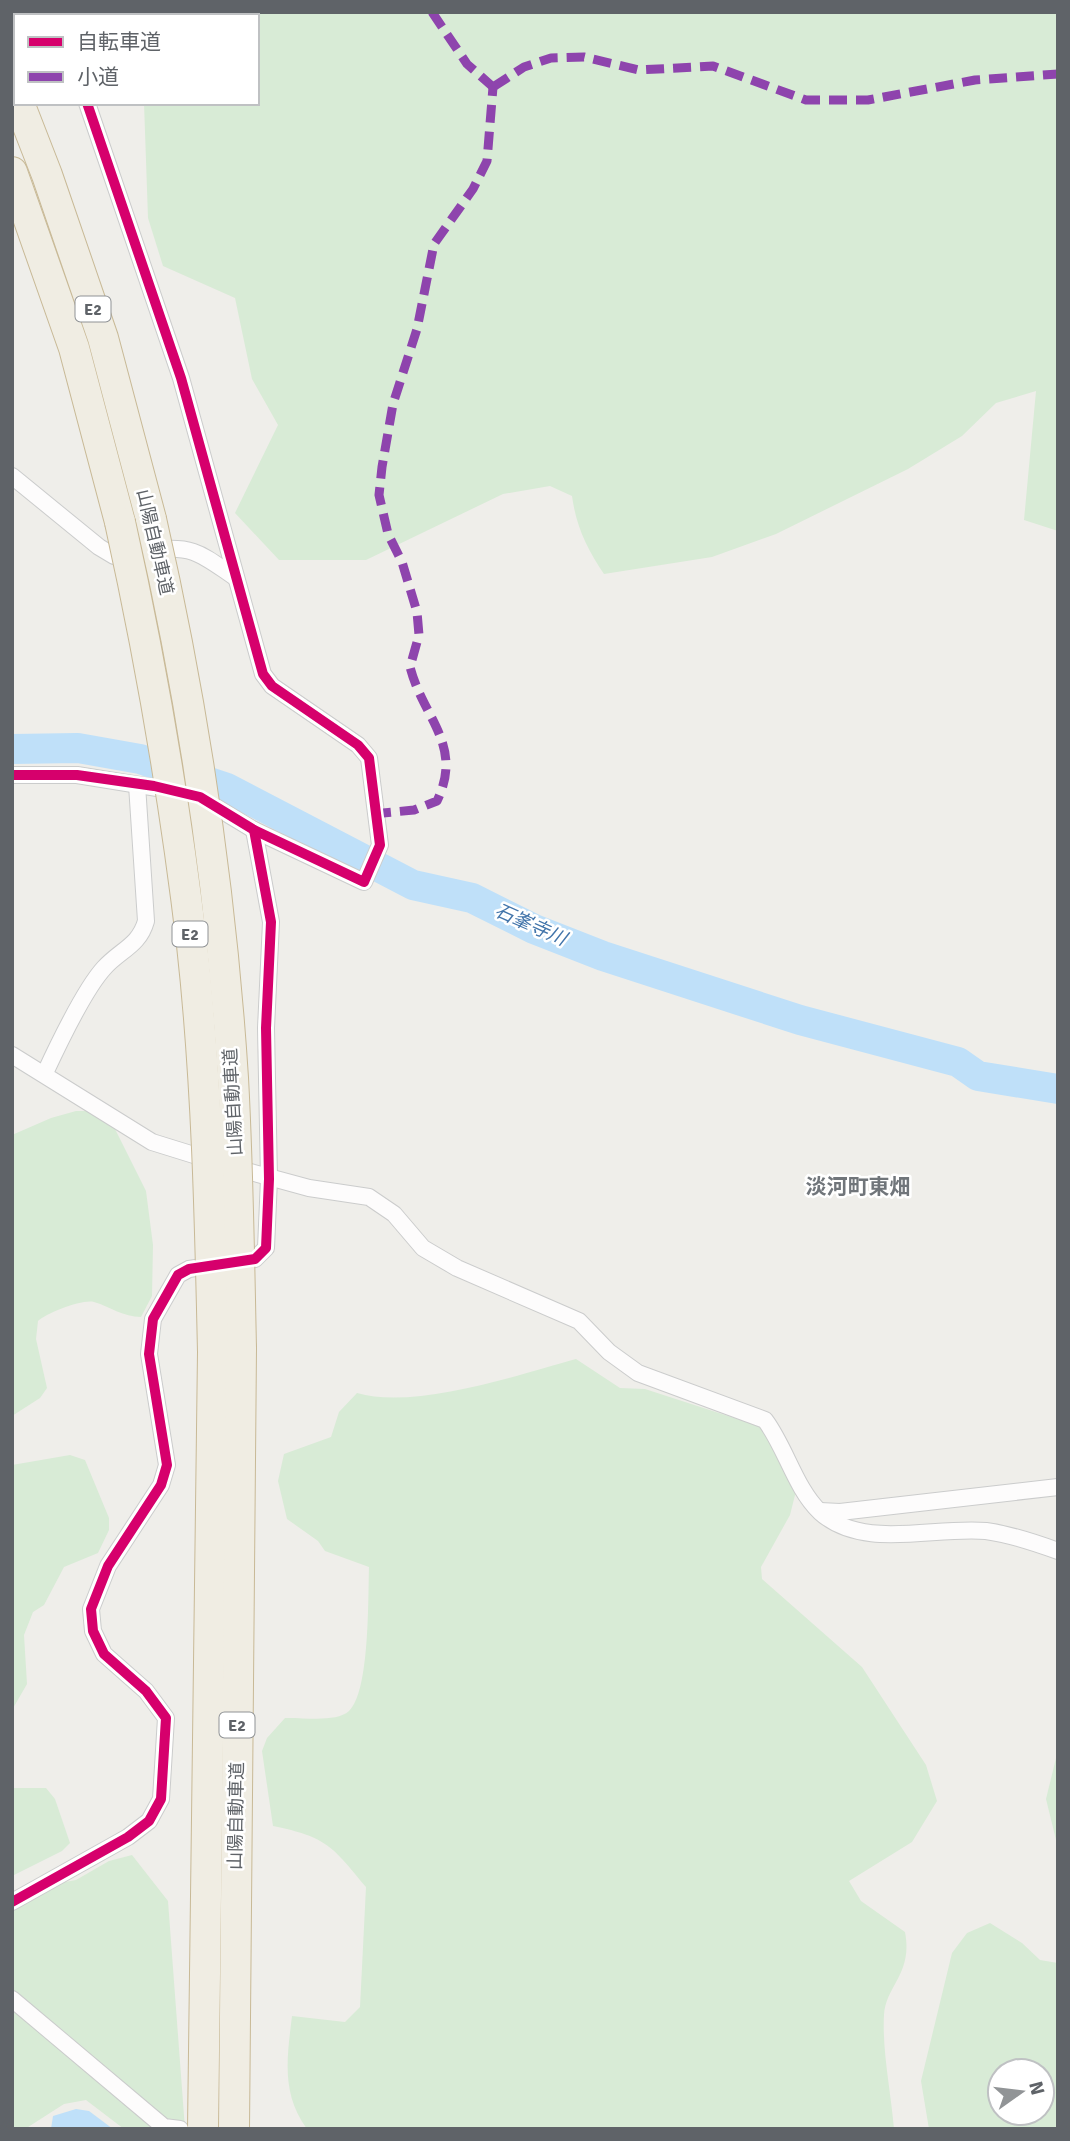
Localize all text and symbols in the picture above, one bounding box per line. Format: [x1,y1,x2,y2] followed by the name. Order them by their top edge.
[14,14,259,105] legend
[77,29,161,55] text: 自転車道
[77,64,119,90] text: 小道
[76,296,110,322] road number: E2
[132,487,178,597] street label: 山陽自動車道
[491,898,572,952] water label: 石峯寺川
[172,922,208,946] road number: E2
[219,1047,247,1157] street label: 山陽自動車道
[806,1174,911,1200] district label: 淡河町東畑
[219,1712,254,1737] road number: E2
[224,1762,248,1870] street label: 山陽自動車道
[986,2057,1056,2127] north arrow
[1023,2079,1050,2097] text: N

